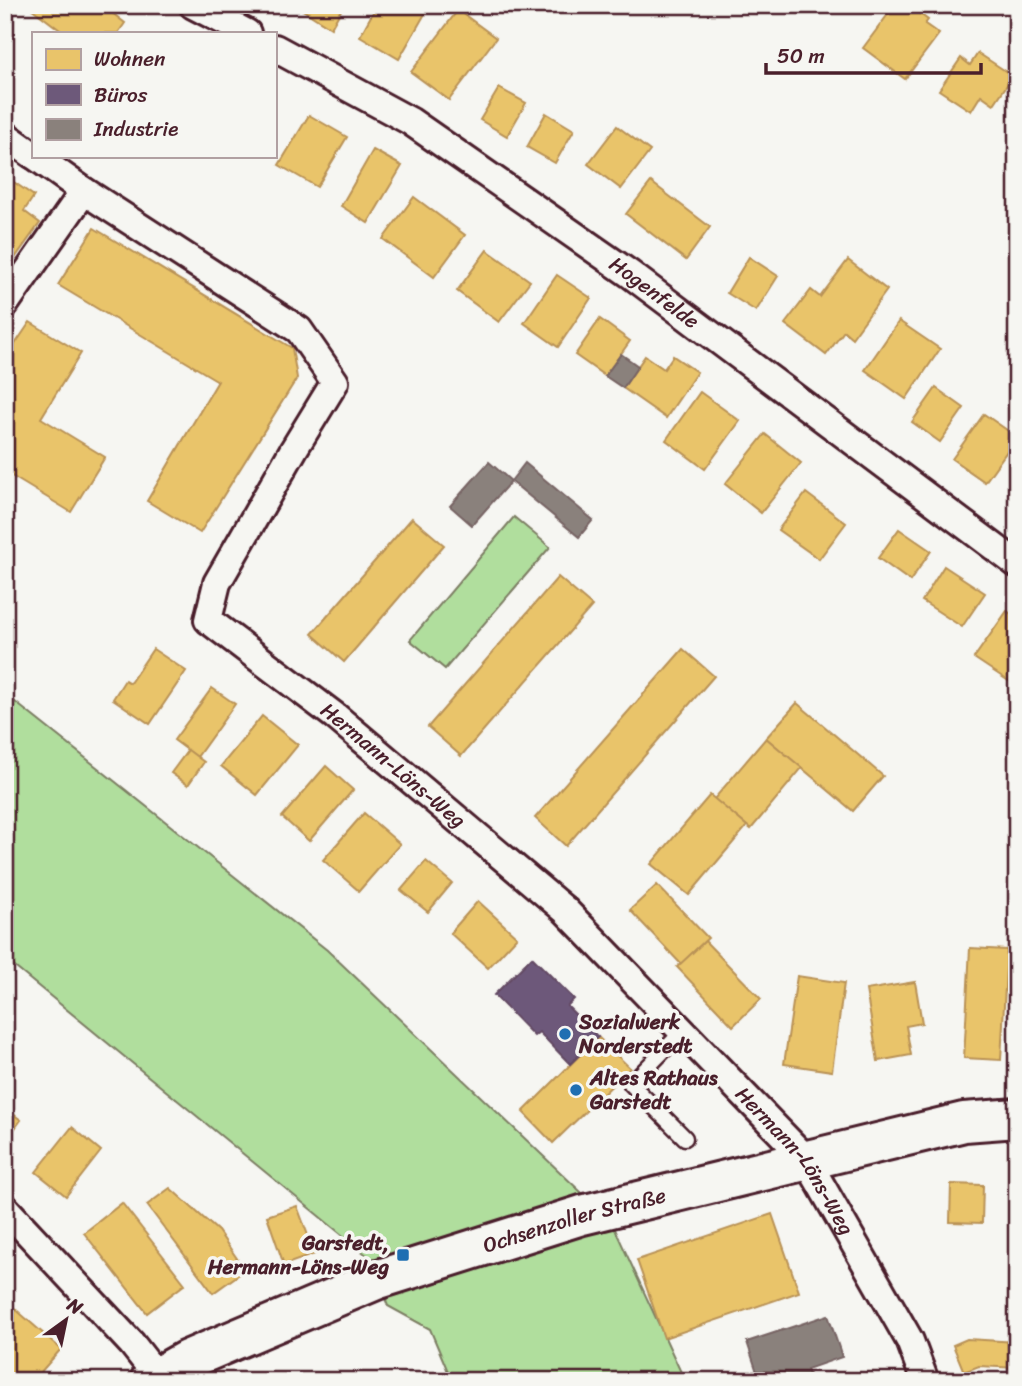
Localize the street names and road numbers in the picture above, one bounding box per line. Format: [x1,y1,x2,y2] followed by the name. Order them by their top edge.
[601,246,708,339] street label: Hogenfelde
[312,692,475,838] street label: Hermann-Löns-Weg
[726,1077,865,1243] street label: Hermann-Löns-Weg
[478,1176,670,1264] street label: Ochsenzoller Straße

